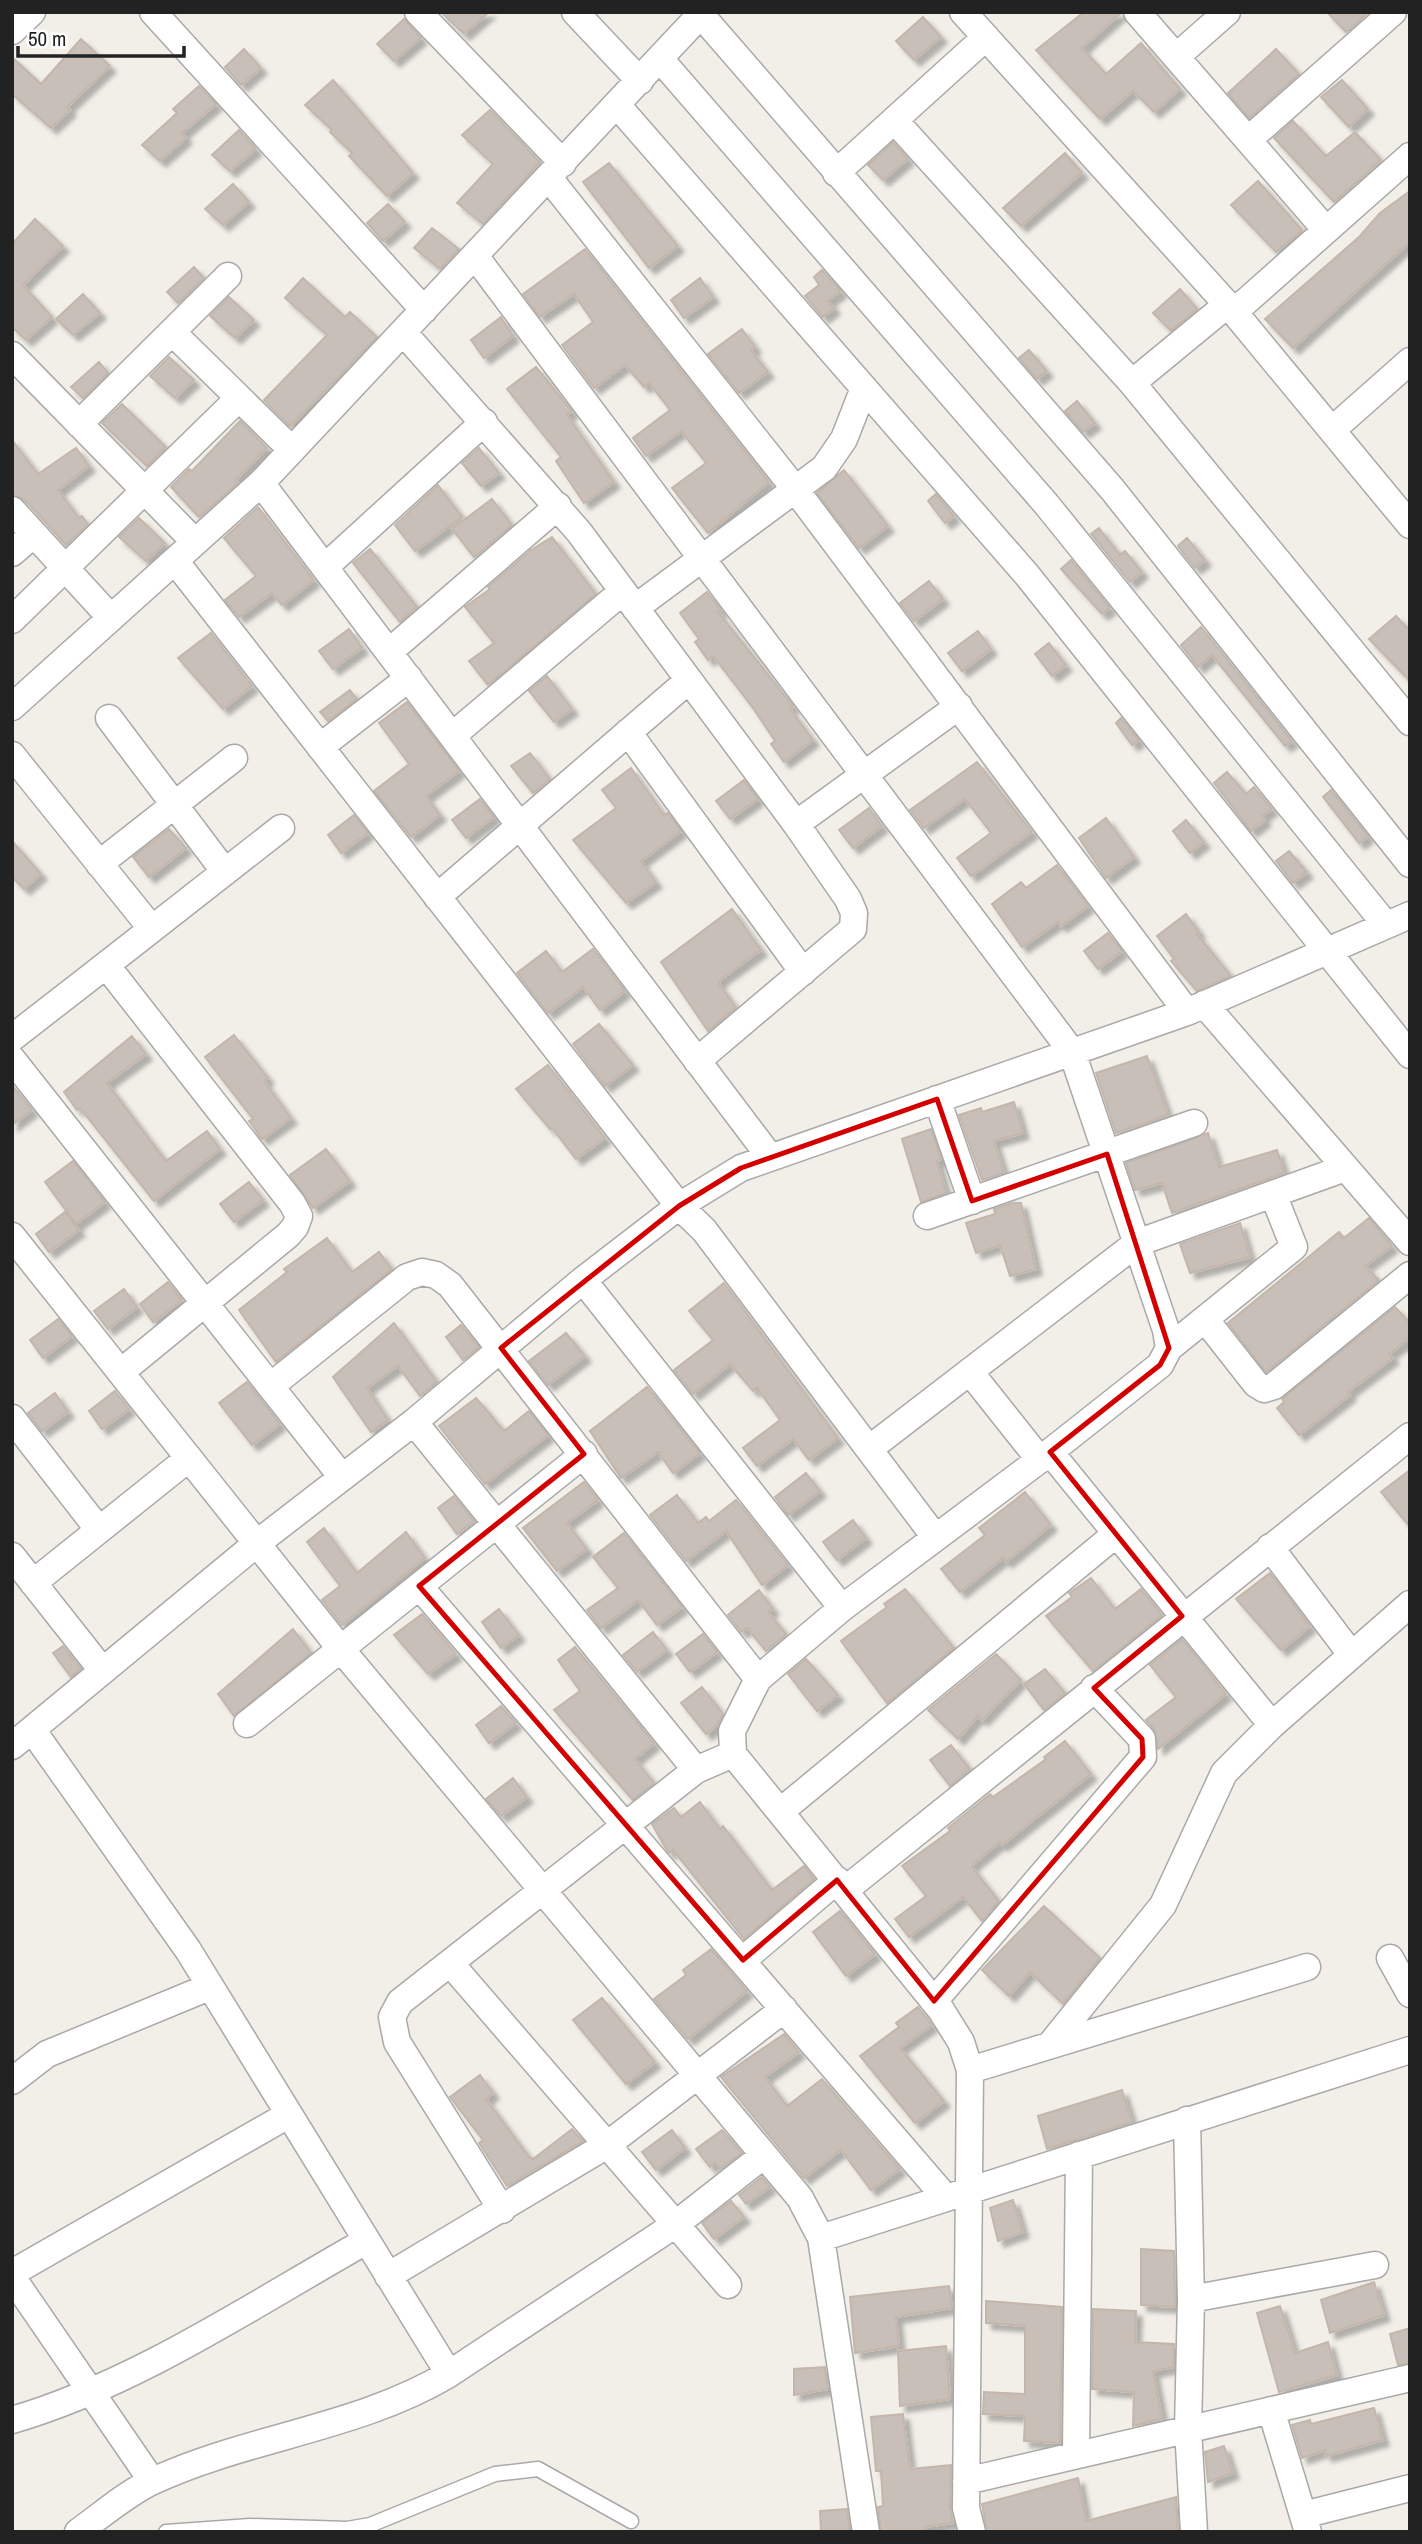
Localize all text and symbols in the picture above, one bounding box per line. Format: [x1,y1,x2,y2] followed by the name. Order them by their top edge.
[18,14,184,58] scale bar
[28,24,66,53] text: 50 m

